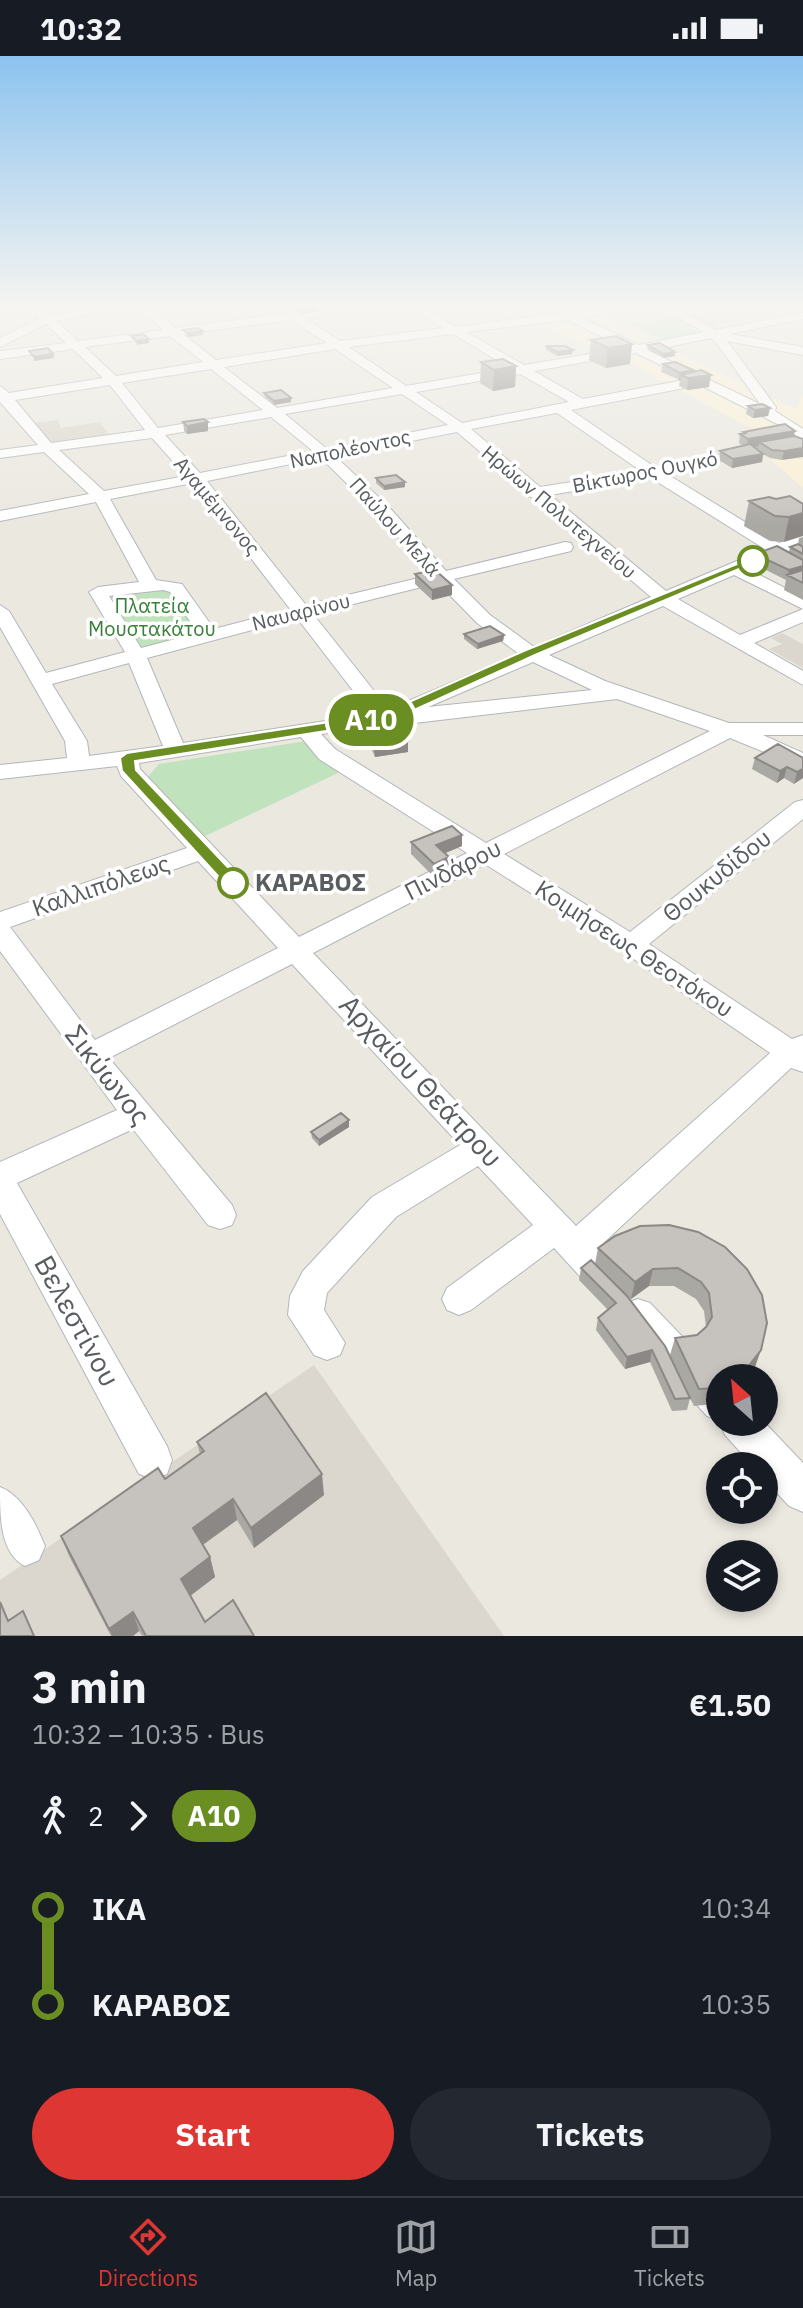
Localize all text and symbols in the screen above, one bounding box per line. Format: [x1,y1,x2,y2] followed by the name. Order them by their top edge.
[40,9,122,48] text: 10:32
[287,423,413,474] street label: Ναπολέοντος
[476,439,642,584] street label: Ηρώων Πολυτεχνείου
[570,444,720,499] street label: Βίκτωρος Ουγκό
[168,451,267,561] street label: Αγαμέμνονος
[344,471,447,582] street label: Παύλου Μελά
[738,546,768,576] unlabelled marker
[249,586,353,637] street label: Ναυαρίνου
[88,592,216,642] park label: Πλατεία Μουστακάτου
[325,694,417,746] line badge: Α10
[345,701,397,738] text: Α10
[655,821,777,929] street label: Θουκυδίδου
[399,831,507,907] street label: Πινδάρου
[28,847,174,924] street label: Καλλιπόλεως
[255,866,366,898] place label: ΚΑΡΑΒΟΣ
[218,868,248,898] marker: ΚΑΡΑΒΟΣ
[529,872,740,1024] street label: Κοιμήσεως Θεοτόκου
[332,986,511,1175] street label: Αρχαίου Θεάτρου
[57,1017,159,1133] street label: Σικύωνος
[26,1248,129,1393] street label: Βελεστίνου
[706,1364,778,1436] north arrow
[706,1364,778,1612] map controls
[706,1452,778,1524] button: locate
[706,1540,778,1612] button: layers
[32,1658,147,1715] text: 3 min
[689,1685,771,1724] text: €1.50
[32,1717,265,1751] text: 10:32 – 10:35 · Bus
[32,1794,76,1838] icon: walk
[116,1794,160,1838] icon: forward
[188,1797,240,1834] text: Α10
[88,1799,104,1833] text: 2
[92,1889,146,1928] text: ΙΚΑ
[701,1891,771,1925] text: 10:34
[92,1985,231,2024] text: ΚΑΡΑΒΟΣ
[701,1987,771,2021] text: 10:35
[32,2088,394,2180] button: Start
[410,2088,771,2180] button: Tickets
[98,2215,198,2292] tab: Directions
[394,2215,438,2292] tab: Map
[634,2215,705,2292] tab: Tickets

